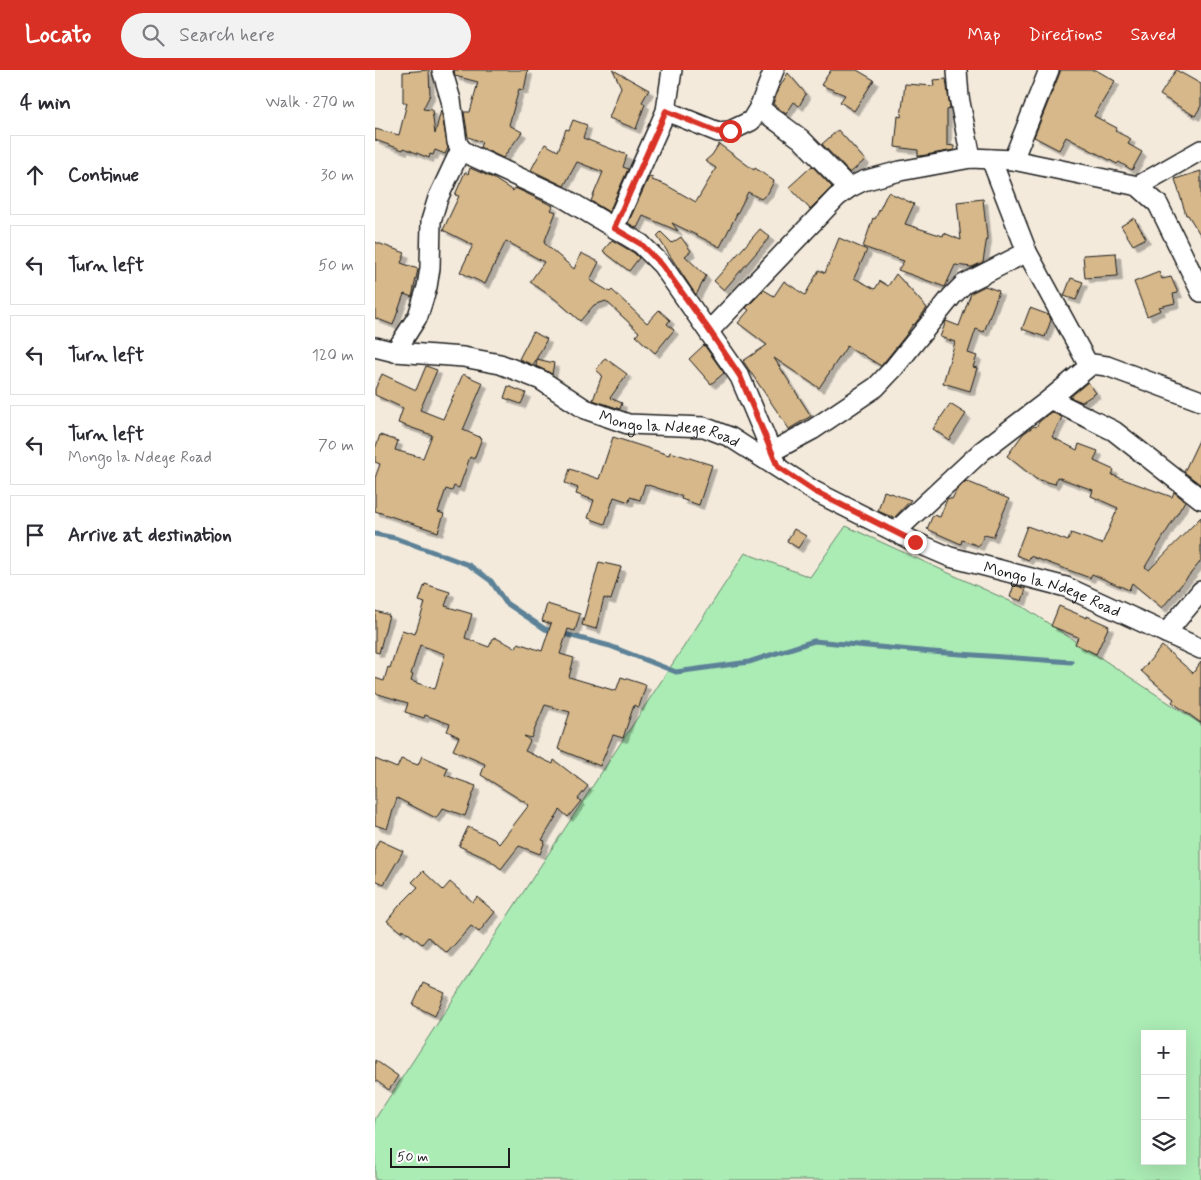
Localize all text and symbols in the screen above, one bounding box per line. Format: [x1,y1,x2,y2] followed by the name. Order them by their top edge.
[121,13,471,58] search box
[25,20,91,51] text: Locato
[139,21,167,49] icon: search
[179,23,275,48] text: Search here
[968,23,1001,47] text: Map
[1029,23,1103,47] text: Directions
[1131,23,1176,47] text: Saved
[20,89,71,117] text: 4 min
[266,92,355,113] text: Walk · 270 m
[719,120,742,143] route start
[21,161,49,189] icon: ahead
[68,163,139,188] text: Continue
[321,165,354,186] text: 30 m
[21,251,49,279] icon: left
[68,253,144,278] text: Turn left
[318,255,354,276] text: 50 m
[21,341,49,369] icon: left
[68,343,144,368] text: Turn left
[312,345,354,366] text: 120 m
[596,406,744,453] street label: Mongo la Ndege Road
[68,422,144,447] text: Turn left
[21,431,49,459] icon: left
[318,435,354,456] text: 70 m
[68,447,212,468] text: Mongo la Ndege Road
[21,521,49,549] icon: arrive
[68,523,232,548] text: Arrive at destination
[904,531,927,554] route end
[981,557,1124,623] street label: Mongo la Ndege Road
[1141,1030,1186,1165] map controls
[1141,1030,1186,1075] button: +
[1141,1075,1186,1120] button: −
[1141,1120,1186,1165] button: layers
[390,1145,510,1168] scale bar
[397,1148,428,1166] text: 50 m

